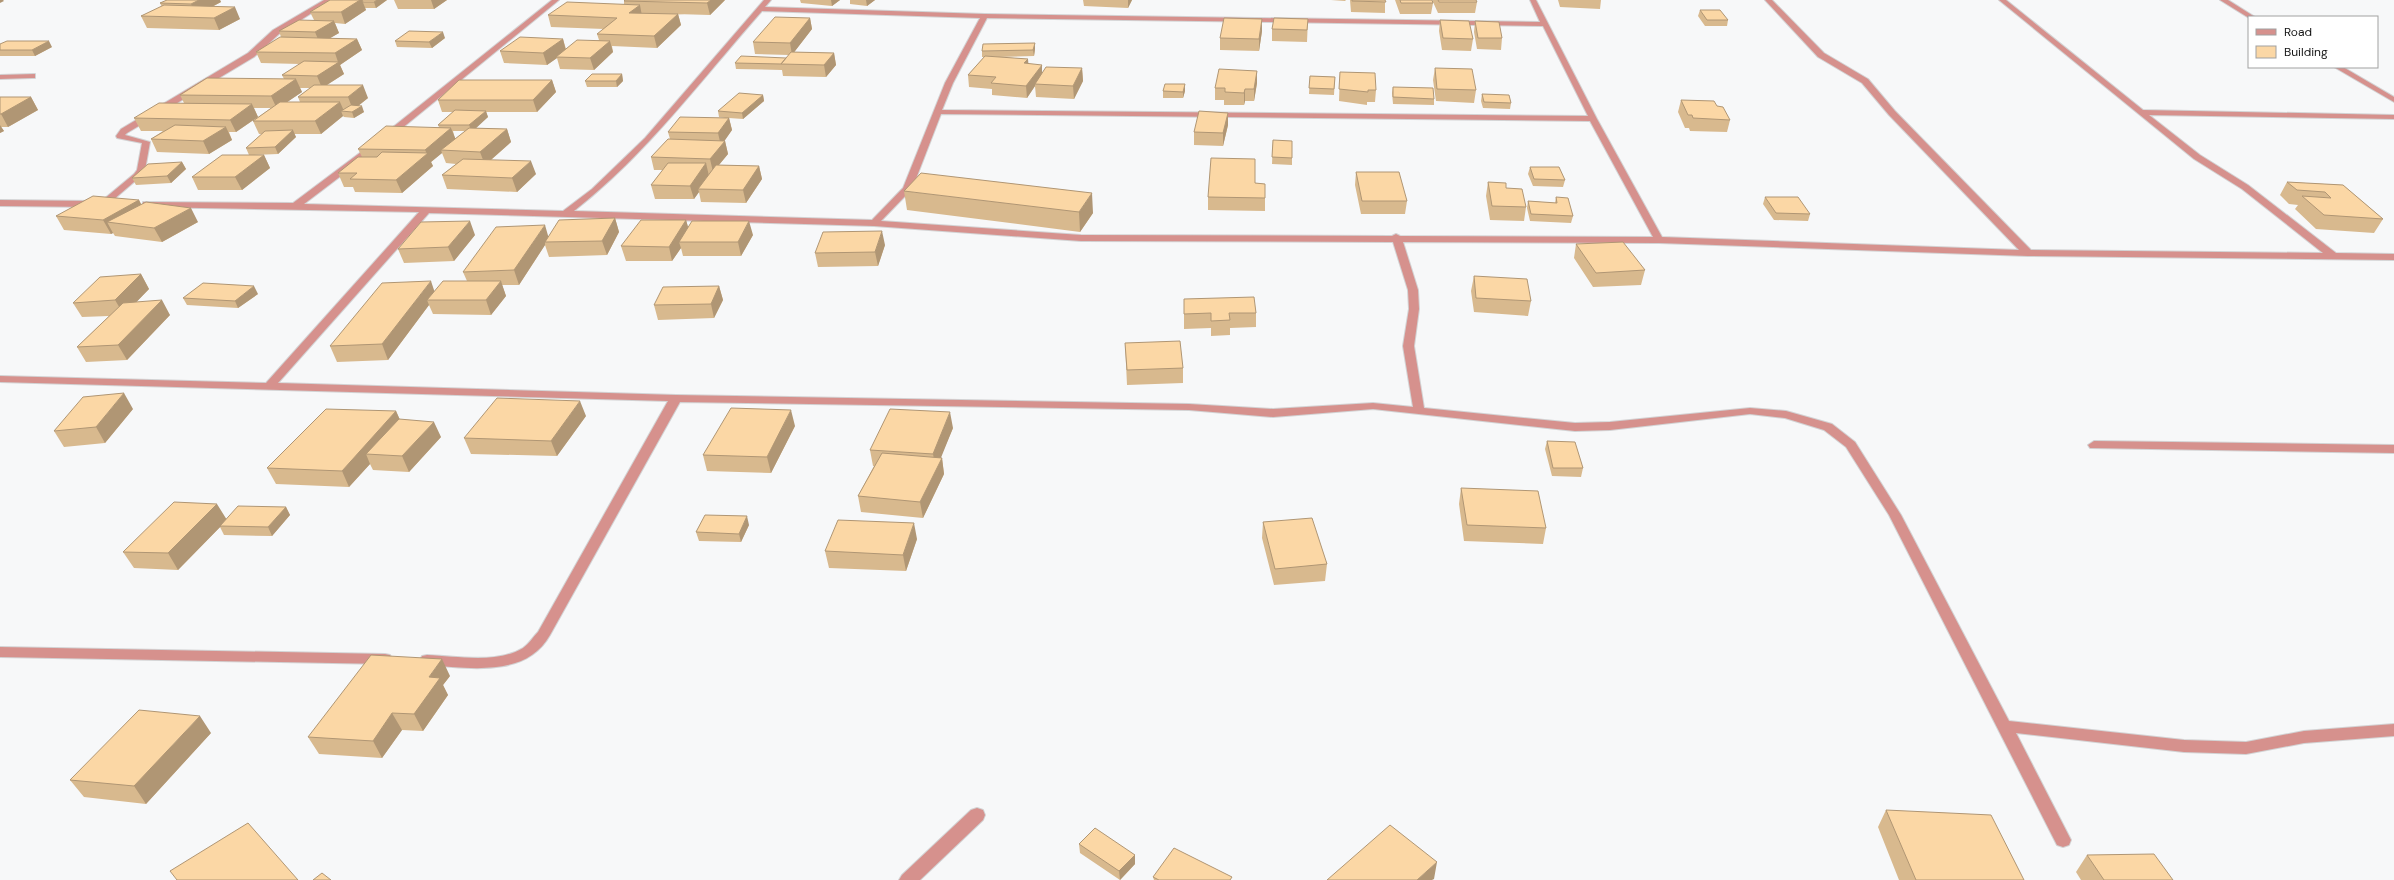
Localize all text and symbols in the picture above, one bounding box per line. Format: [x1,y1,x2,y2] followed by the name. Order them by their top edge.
[2248,16,2378,68] legend
[2284,24,2312,40] text: Road
[2284,44,2328,60] text: Building

